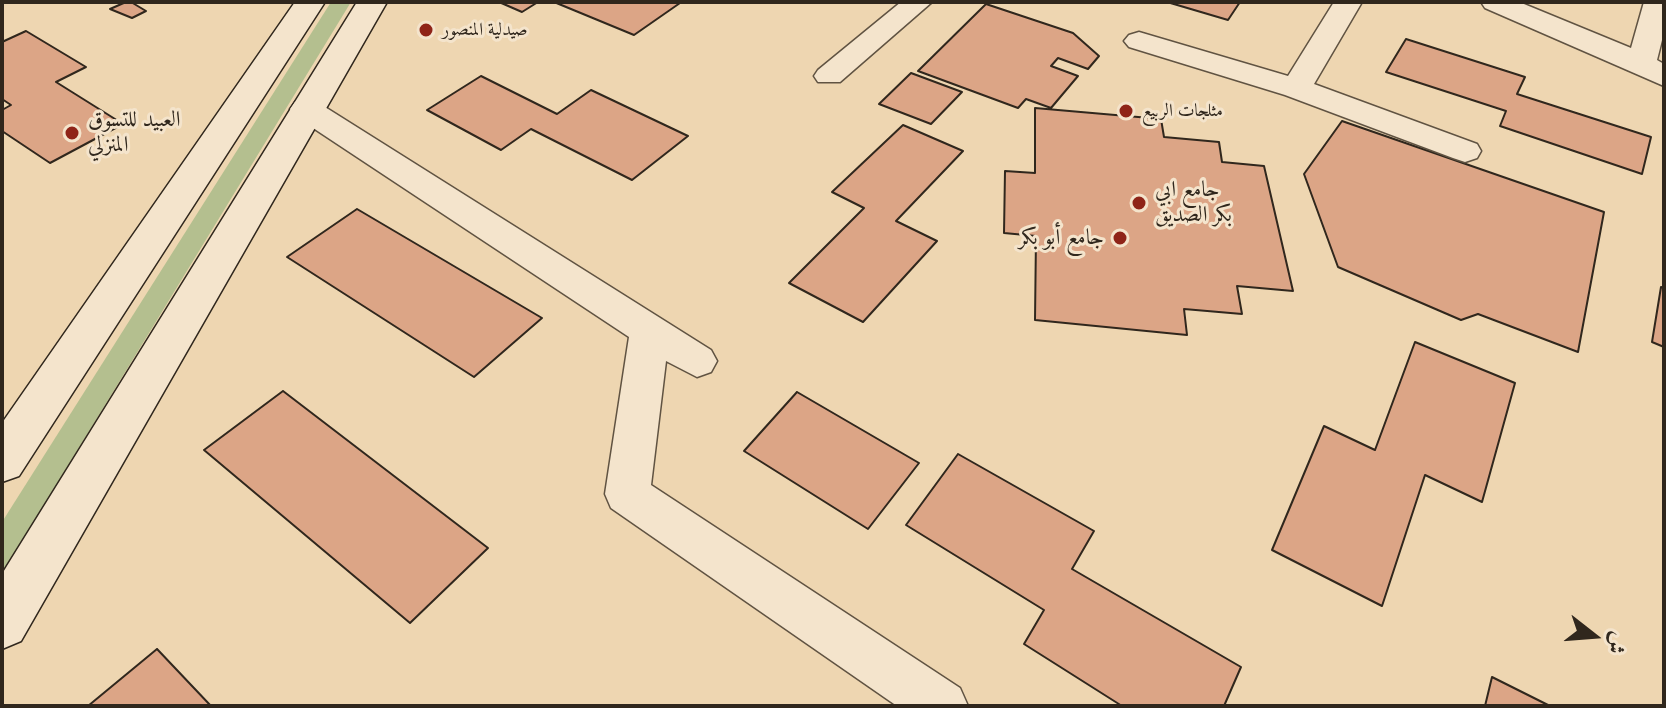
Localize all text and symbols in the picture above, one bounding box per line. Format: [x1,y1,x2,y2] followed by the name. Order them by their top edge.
[442,19,528,41] place label: صيدلية المنصور
[417,21,435,39] marker: صيدلية المنصور
[1142,100,1223,122] place label: مثلجات الربيع
[1117,102,1135,120] marker: مثلجات الربيع
[88,107,181,158] place label: العبيد للتسوق المنزلي
[63,124,81,142] marker: العبيد للتسوق المنزلي
[1155,177,1232,228] place label: جامع ابي بكر الصديق
[1130,194,1148,212] marker: جامع ابي بكر الصديق
[1019,225,1104,251] place label: جامع أبو بكر
[1111,229,1129,247] marker: جامع أبو بكر
[1554,596,1634,676] north arrow
[1601,629,1634,658] text: ش

